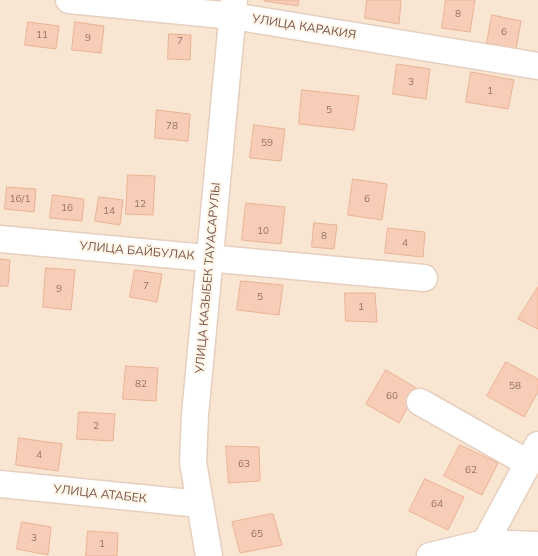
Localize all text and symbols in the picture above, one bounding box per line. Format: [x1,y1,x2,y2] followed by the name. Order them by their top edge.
[455,8,461,20] house number: 8
[251,12,357,42] street label: УЛИЦА КАРАКИЯ
[501,26,507,38] house number: 6
[36,29,48,41] house number: 11
[85,32,91,44] house number: 9
[177,35,183,47] house number: 7
[408,76,414,88] house number: 3
[487,85,493,97] house number: 1
[326,104,332,116] house number: 5
[166,120,178,132] house number: 78
[261,137,273,149] house number: 59
[192,182,224,374] street label: УЛИЦА КАЗЫБЕК ТАУАСАРУЛЫ
[10,193,30,205] house number: 16/1
[364,193,370,205] house number: 6
[134,198,146,210] house number: 12
[61,202,73,214] house number: 16
[103,205,115,217] house number: 14
[257,225,269,237] house number: 10
[321,230,327,242] house number: 8
[402,237,408,249] house number: 4
[79,239,195,263] street label: УЛИЦА БАЙБУЛАК
[143,280,149,292] house number: 7
[56,283,62,295] house number: 9
[257,291,263,303] house number: 5
[358,301,364,313] house number: 1
[135,378,147,390] house number: 82
[509,380,521,392] house number: 58
[386,390,398,402] house number: 60
[93,420,99,432] house number: 2
[36,449,42,461] house number: 4
[238,458,250,470] house number: 63
[465,464,477,476] house number: 62
[53,482,147,506] street label: УЛИЦА АТАБЕК
[431,498,443,510] house number: 64
[251,528,263,540] house number: 65
[31,532,37,544] house number: 3
[99,538,105,550] house number: 1

